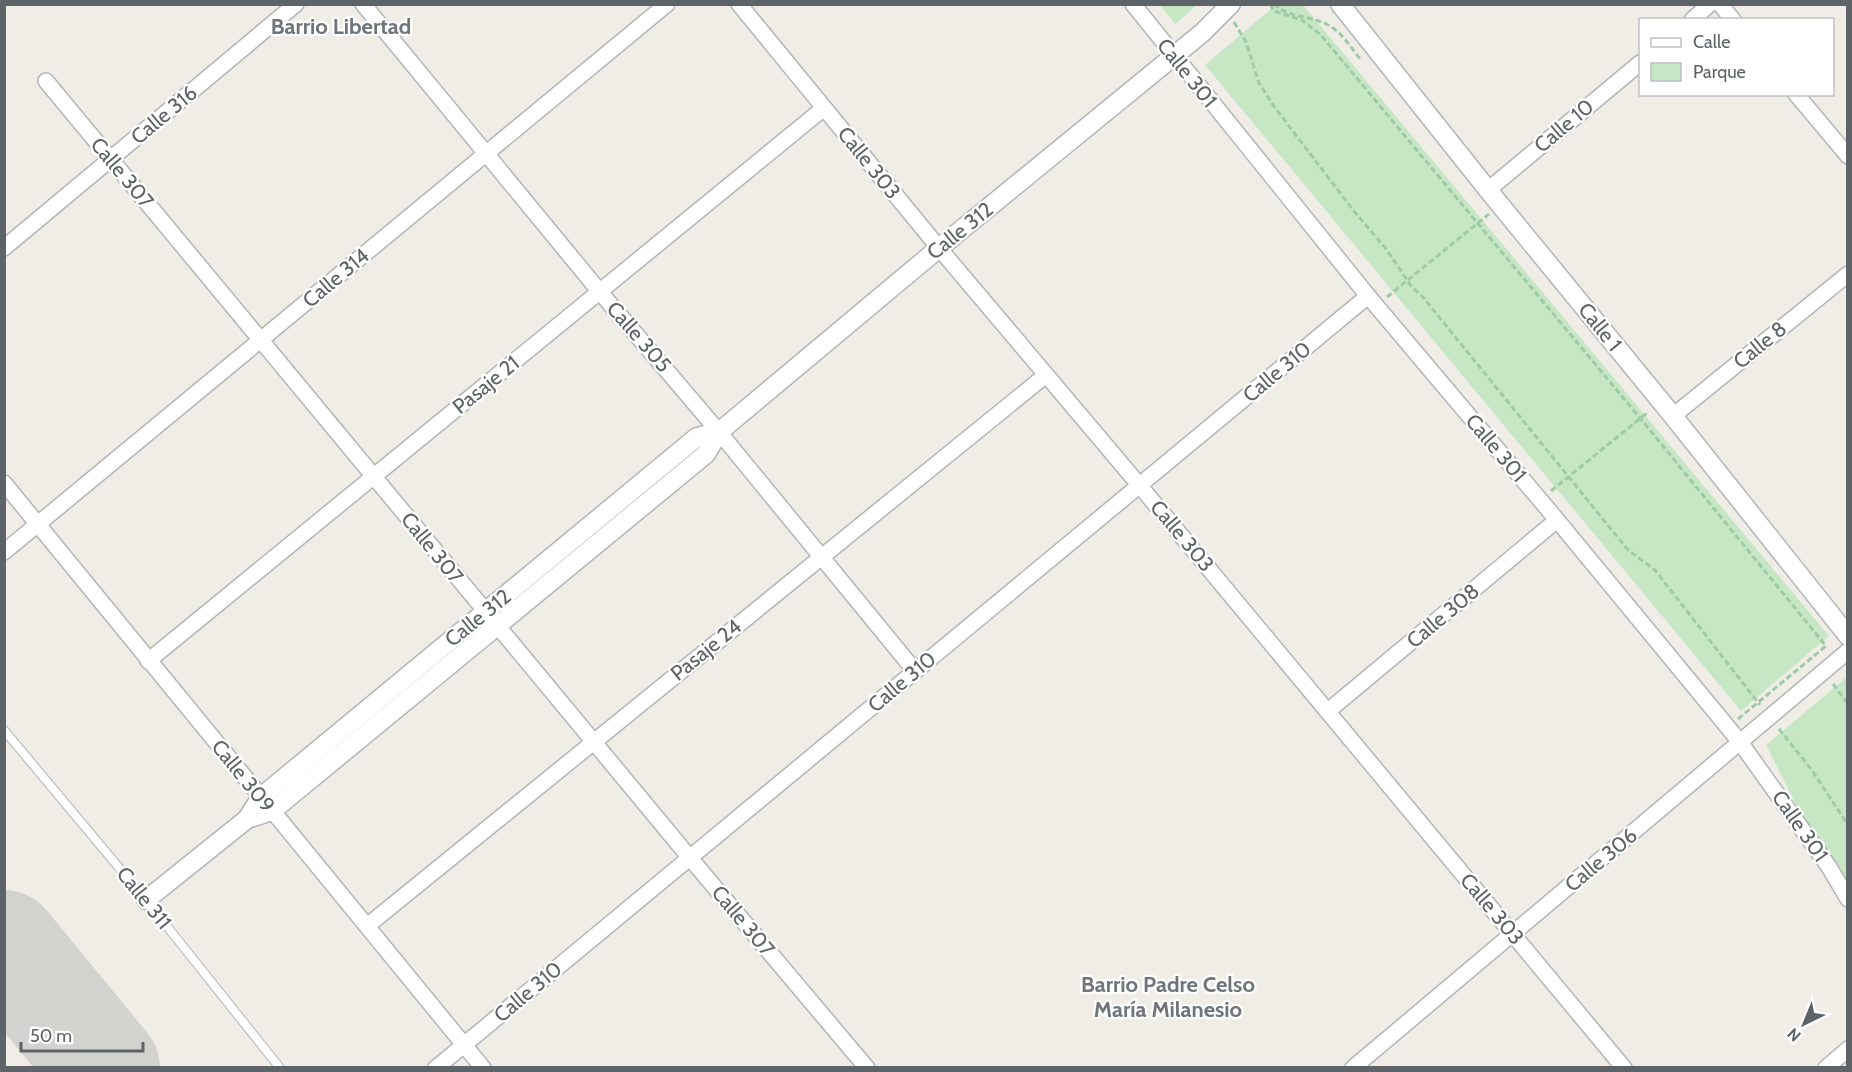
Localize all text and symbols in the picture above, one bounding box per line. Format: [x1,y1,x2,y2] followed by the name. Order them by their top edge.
[271,13,411,40] district label: Barrio Libertad
[1639,18,1834,96] legend
[1693,31,1730,53] text: Calle
[1152,33,1223,112] street label: Calle 301
[1693,61,1746,83] text: Parque
[126,80,202,149] street label: Calle 316
[1529,94,1598,158] street label: Calle 10
[833,122,906,204] street label: Calle 303
[86,132,159,213] street label: Calle 307
[922,197,998,265] street label: Calle 312
[298,243,374,312] street label: Calle 314
[602,296,677,377] street label: Calle 305
[1573,297,1627,356] street label: Calle 1
[1728,316,1791,374] street label: Calle 8
[1238,336,1316,407] street label: Calle 310
[447,350,525,420] street label: Pasaje 21
[1461,409,1532,487] street label: Calle 301
[1145,495,1219,577] street label: Calle 303
[396,507,469,589] street label: Calle 307
[1401,578,1484,653] street label: Calle 308
[440,584,516,652] street label: Calle 312
[665,614,747,686] street label: Pasaje 24
[863,646,941,717] street label: Calle 310
[207,734,280,817] street label: Calle 309
[1767,785,1834,866] street label: Calle 301
[1560,822,1642,897] street label: Calle 306
[112,861,177,934] street label: Calle 311
[1455,868,1529,950] street label: Calle 303
[707,880,780,961] street label: Calle 307
[489,956,567,1027] street label: Calle 310
[1081,971,1255,1023] district label: Barrio Padre Celso María Milanesio
[1774,994,1834,1054] north arrow
[21,1015,142,1053] scale bar
[1783,1024,1805,1045] text: N
[30,1025,72,1047] text: 50 m

